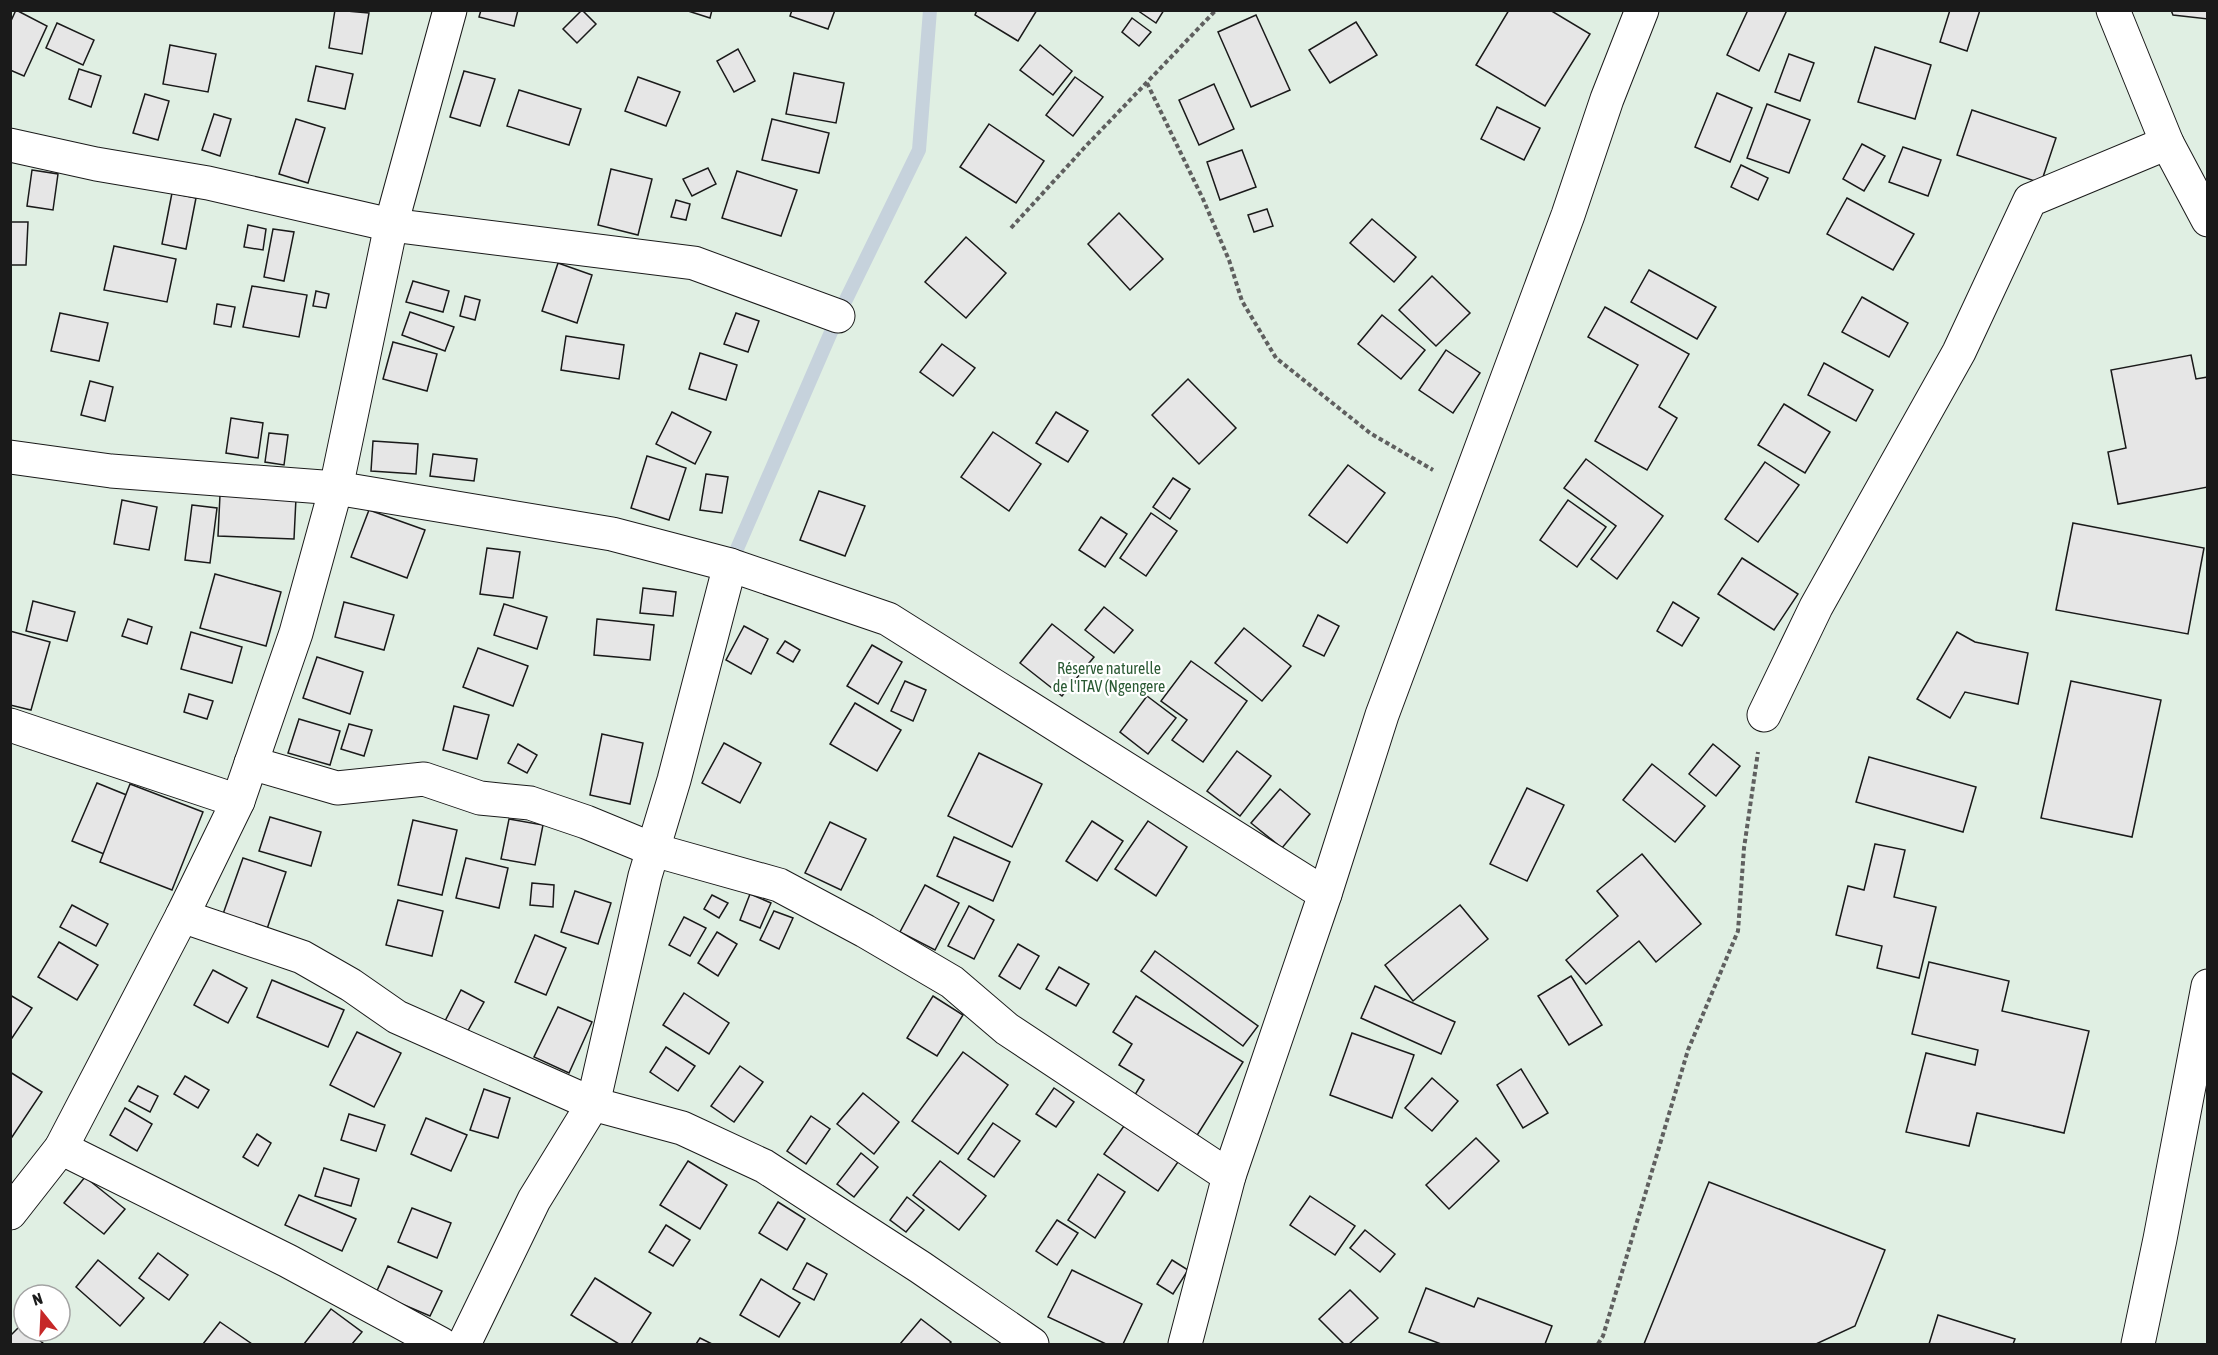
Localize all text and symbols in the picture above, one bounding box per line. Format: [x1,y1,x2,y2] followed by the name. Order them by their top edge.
[1053,659,1165,696] park label: Réserve naturelle de l'ITAV (Ngengere
[12,1283,72,1343] north arrow
[30,1289,45,1309] text: N

